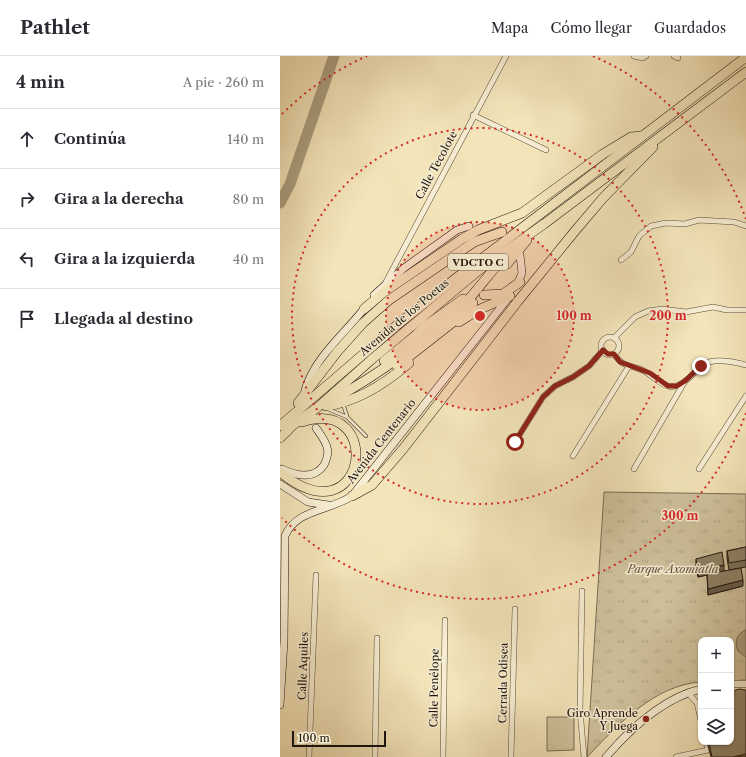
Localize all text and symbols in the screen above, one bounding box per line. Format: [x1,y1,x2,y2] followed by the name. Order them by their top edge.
[20,16,90,39] text: Pathlet
[491,19,528,37] text: Mapa
[550,19,632,37] text: Cómo llegar
[654,19,726,37] text: Guardados
[16,72,65,92] text: 4 min
[183,74,264,90] text: A pie · 260 m
[16,128,38,150] icon: ahead
[412,128,460,202] street label: Calle Tecolote
[54,129,126,148] text: Continúa
[227,131,264,147] text: 140 m
[16,188,38,210] icon: right
[54,189,184,208] text: Gira a la derecha
[232,191,264,207] text: 80 m
[16,248,38,270] icon: left
[54,249,195,268] text: Gira a la izquierda
[233,251,264,267] text: 40 m
[448,254,508,270] road number: VDCTO C
[356,275,452,359] street label: Avenida de los Poetas
[16,308,38,330] icon: arrive
[556,308,592,323] text: 100 m
[649,308,687,323] text: 200 m
[54,309,193,328] text: Llegada al destino
[473,309,487,323] centre of rings
[692,357,710,375] route end
[343,396,419,487] street label: Avenida Centenario
[506,433,524,451] route start
[661,508,699,523] text: 300 m
[627,562,719,576] park label: Parque Axomiatla
[295,631,311,700] street label: Calle Aquiles
[698,637,734,745] map controls
[698,637,734,673] button: +
[495,642,511,724] street label: Cerrada Odisea
[426,648,442,728] street label: Calle Penélope
[698,673,734,709] button: −
[567,706,638,733] place label: Giro Aprende Y Juega
[698,709,734,745] button: layers
[641,714,651,724] marker: Giro Aprende Y Juega
[292,729,386,748] scale bar
[298,731,330,745] text: 100 m

